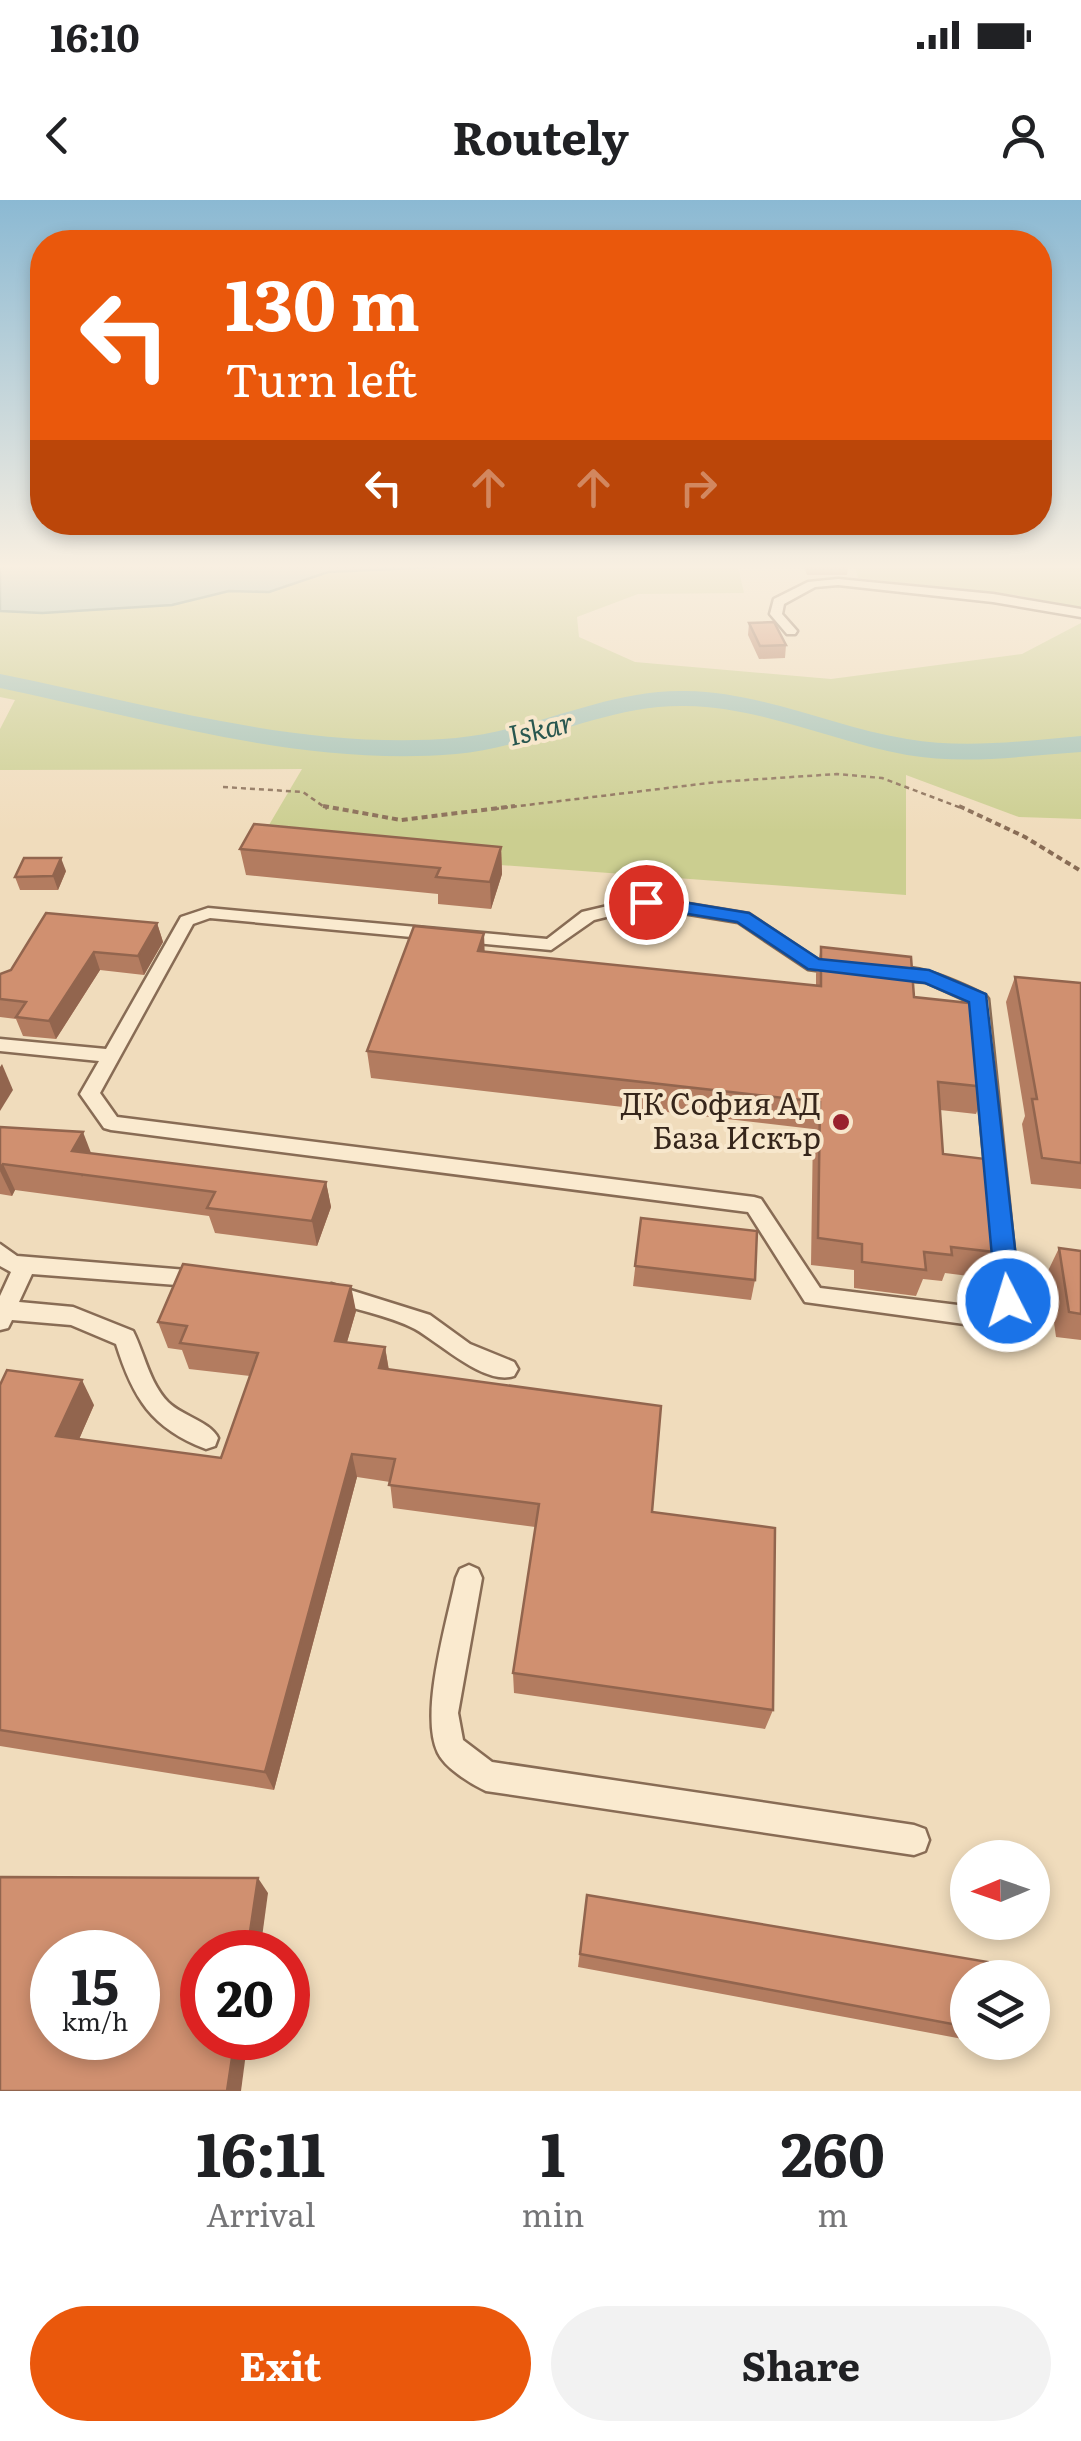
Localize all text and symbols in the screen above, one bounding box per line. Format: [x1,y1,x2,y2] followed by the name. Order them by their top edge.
[50,7,140,64] text: 16:10
[452,102,629,169] text: Routely
[30,108,85,163] icon: back
[996,108,1051,163] icon: person
[225,249,420,353] text: 130 m
[60,270,190,400] icon: left
[225,344,417,411] text: Turn left
[356,460,411,515] icon: left
[461,460,516,515] icon: ahead
[566,460,621,515] icon: ahead
[671,460,726,515] icon: right
[504,699,577,755] water label: Iskar
[604,860,689,945] pin
[619,875,674,930] icon: arrive
[621,1080,821,1158] place label: ДК София АД База Искър
[830,1111,852,1133] marker: ДК София АД База Искър
[956,1249,1060,1353] position arrow
[950,1840,1050,1940] north arrow
[950,1840,1050,2060] map controls
[180,1930,310,2060] speed limit sign: 20
[71,1946,119,2020] text: 15
[950,1960,1050,2060] button: layers
[62,2002,128,2039] text: km/h
[196,2106,325,2195] text: 16:11
[541,2106,565,2195] text: 1
[781,2106,885,2195] text: 260
[206,2189,315,2237] text: Arrival
[522,2189,584,2237] text: min
[817,2189,848,2237] text: m
[30,2306,531,2421] button: Exit
[551,2306,1051,2421] button: Share

